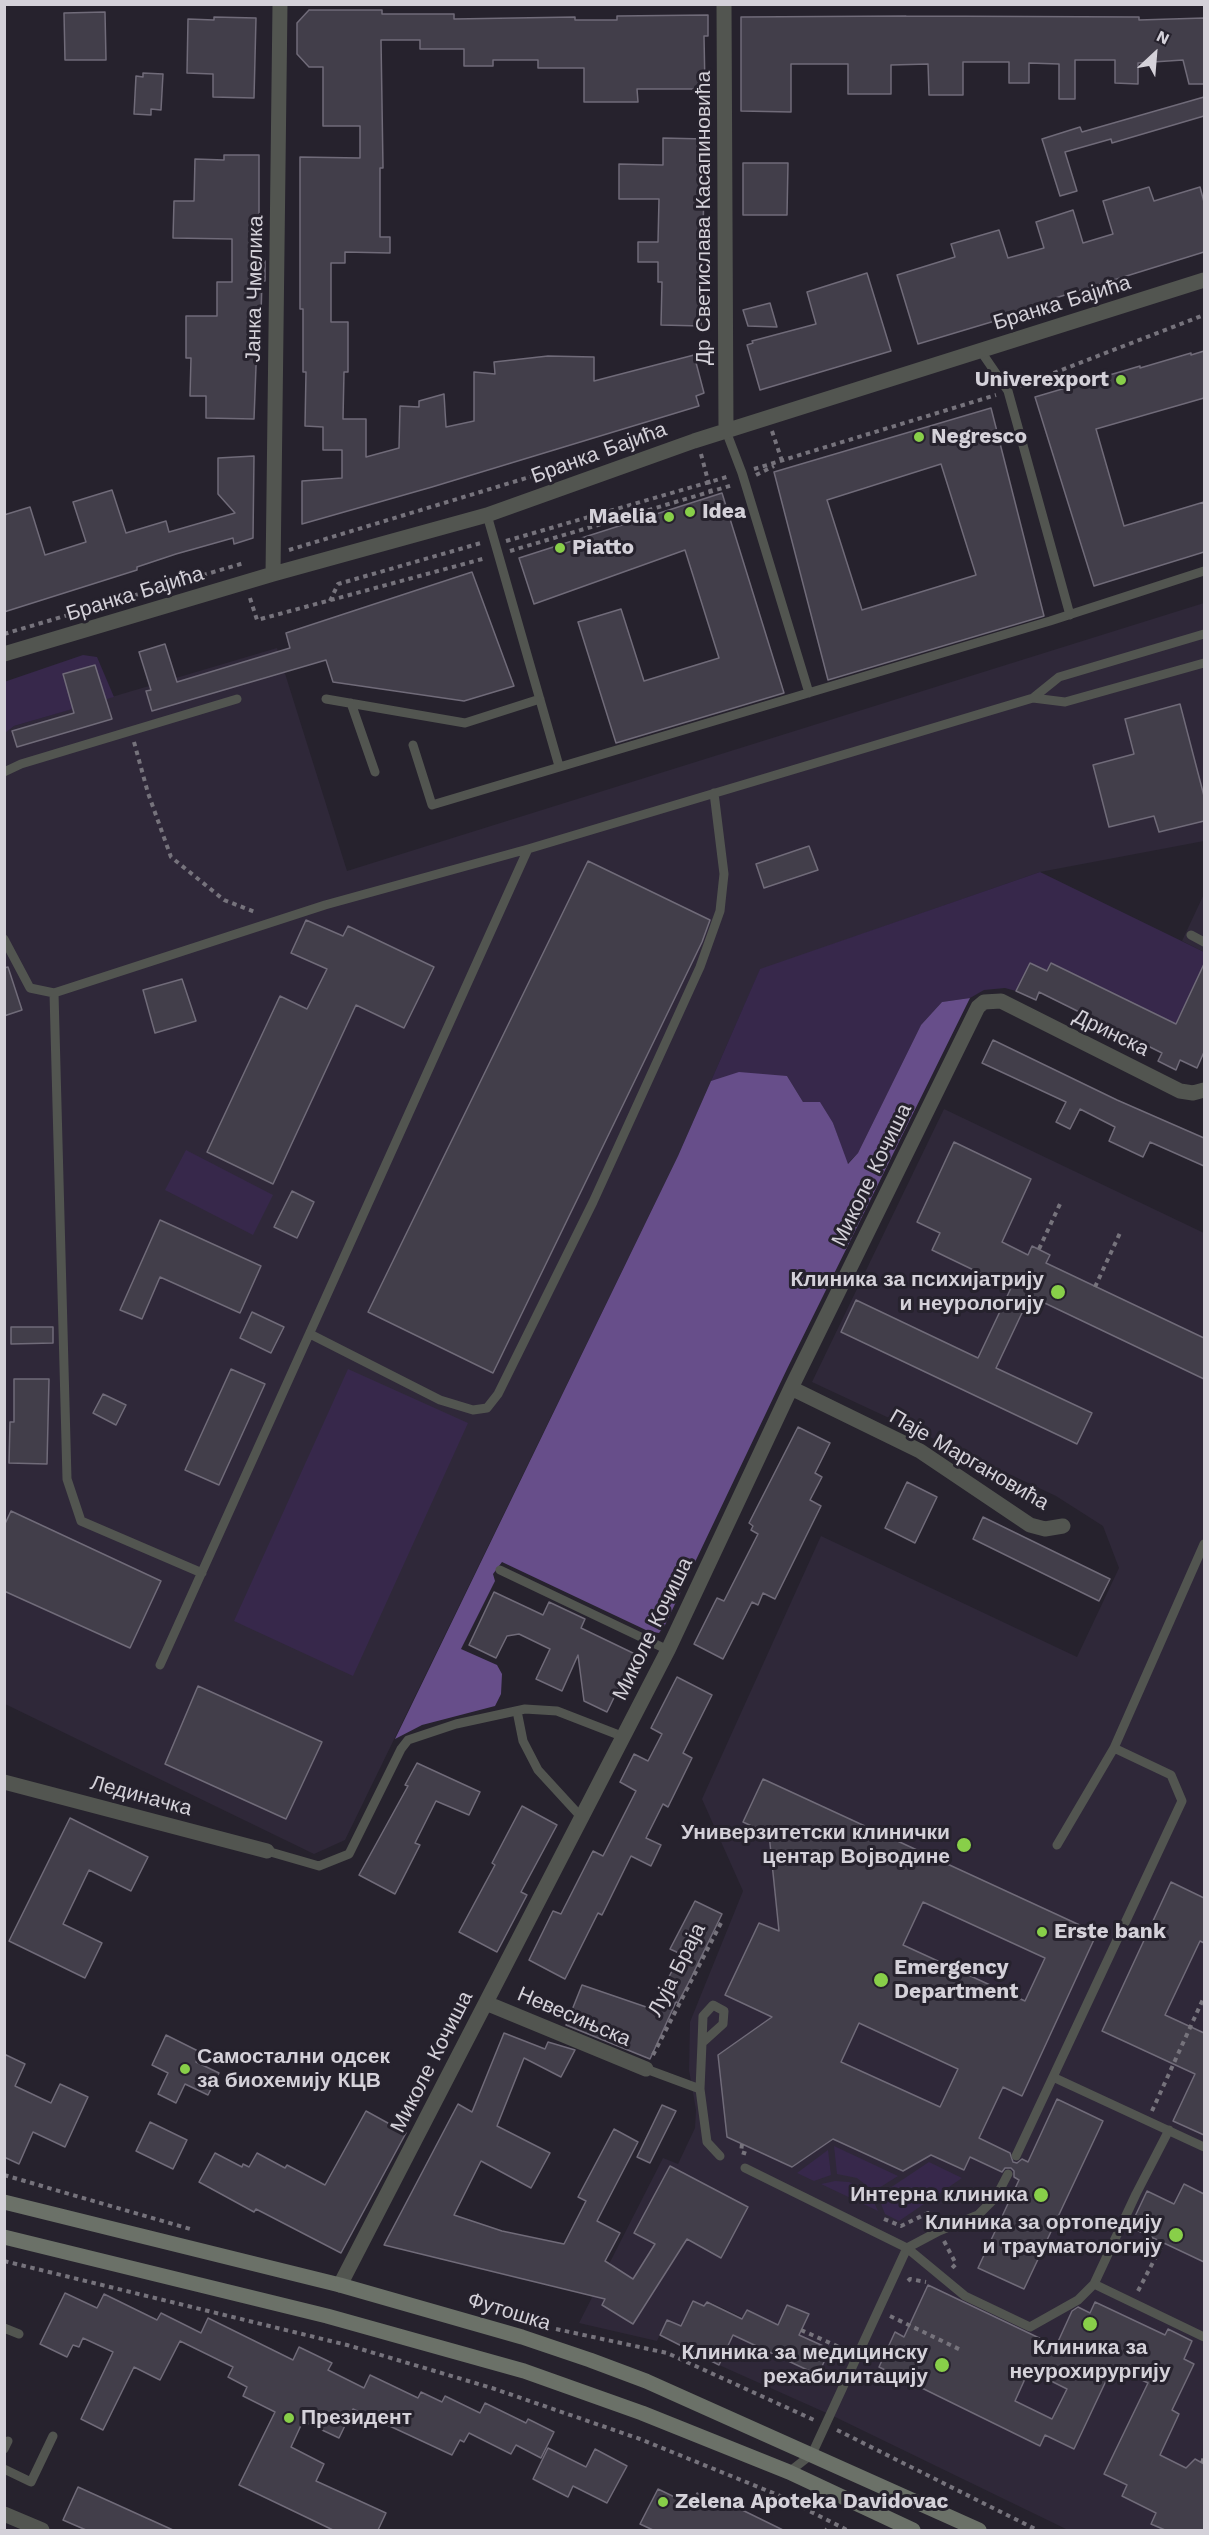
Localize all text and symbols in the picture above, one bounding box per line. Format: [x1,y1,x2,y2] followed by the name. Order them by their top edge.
[1125,24,1185,84] north arrow
[1154,26,1173,49] text: N
[691,71,717,365] street label: Др Светислава Касапиновића
[241,215,269,363] street label: Јанка Чмелика
[990,270,1134,336] street label: Бранка Бајића
[975,367,1109,393] place label: Univerexport
[1114,373,1128,387] marker: Univerexport
[528,417,670,489] street label: Бранка Бајића
[931,424,1027,450] place label: Negresco
[912,430,926,444] marker: Negresco
[702,499,746,525] place label: Idea
[589,504,657,530] place label: Maelia
[683,505,697,519] marker: Idea
[662,510,676,524] marker: Maelia
[572,535,634,561] place label: Piatto
[553,541,567,555] marker: Piatto
[63,561,207,627] street label: Бранка Бајића
[1069,1004,1153,1062] street label: Дринска
[827,1100,917,1250] street label: Миколе Кочиша
[790,1267,1044,1317] place label: Клиника за психијатрију и неурологију
[1049,1283,1067,1301] marker: Клиника за психијатрију и неурологију
[885,1404,1053,1516] street label: Паје Маргановића
[608,1554,698,1704] street label: Миколе Кочиша
[87,1770,195,1822] street label: Лединачка
[681,1820,950,1870] place label: Универзитетски клинички центар Војводине
[955,1836,973,1854] marker: Универзитетски клинички центар Војводине
[643,1919,711,2021] street label: Луја Браја
[1054,1919,1166,1945] place label: Erste bank
[1035,1925,1049,1939] marker: Erste bank
[894,1955,1018,2005] place label: Emergency Department
[872,1971,890,1989] marker: Emergency Department
[514,1982,634,2052] street label: Невесињска
[385,1987,479,2137] street label: Миколе Кочиша
[197,2044,390,2094] place label: Самостални одсек за биохемију КЦВ
[178,2062,192,2076] marker: Самостални одсек за биохемију КЦВ
[850,2182,1028,2208] place label: Интерна клиника
[1032,2186,1050,2204] marker: Интерна клиника
[925,2210,1162,2260] place label: Клиника за ортопедију и трауматологију
[1167,2226,1185,2244] marker: Клиника за ортопедију и трауматологију
[464,2287,554,2337] street label: Футошка
[1081,2315,1099,2333] marker: Клиника за неурохирургију
[1009,2335,1171,2385] place label: Клиника за неурохирургију
[681,2340,928,2390] place label: Клиника за медицинску рехабилитацију
[933,2356,951,2374] marker: Клиника за медицинску рехабилитацију
[301,2405,412,2431] place label: Президент
[282,2411,296,2425] marker: Президент
[675,2489,948,2515] place label: Zelena Apoteka Davidovac
[656,2495,670,2509] marker: Zelena Apoteka Davidovac

